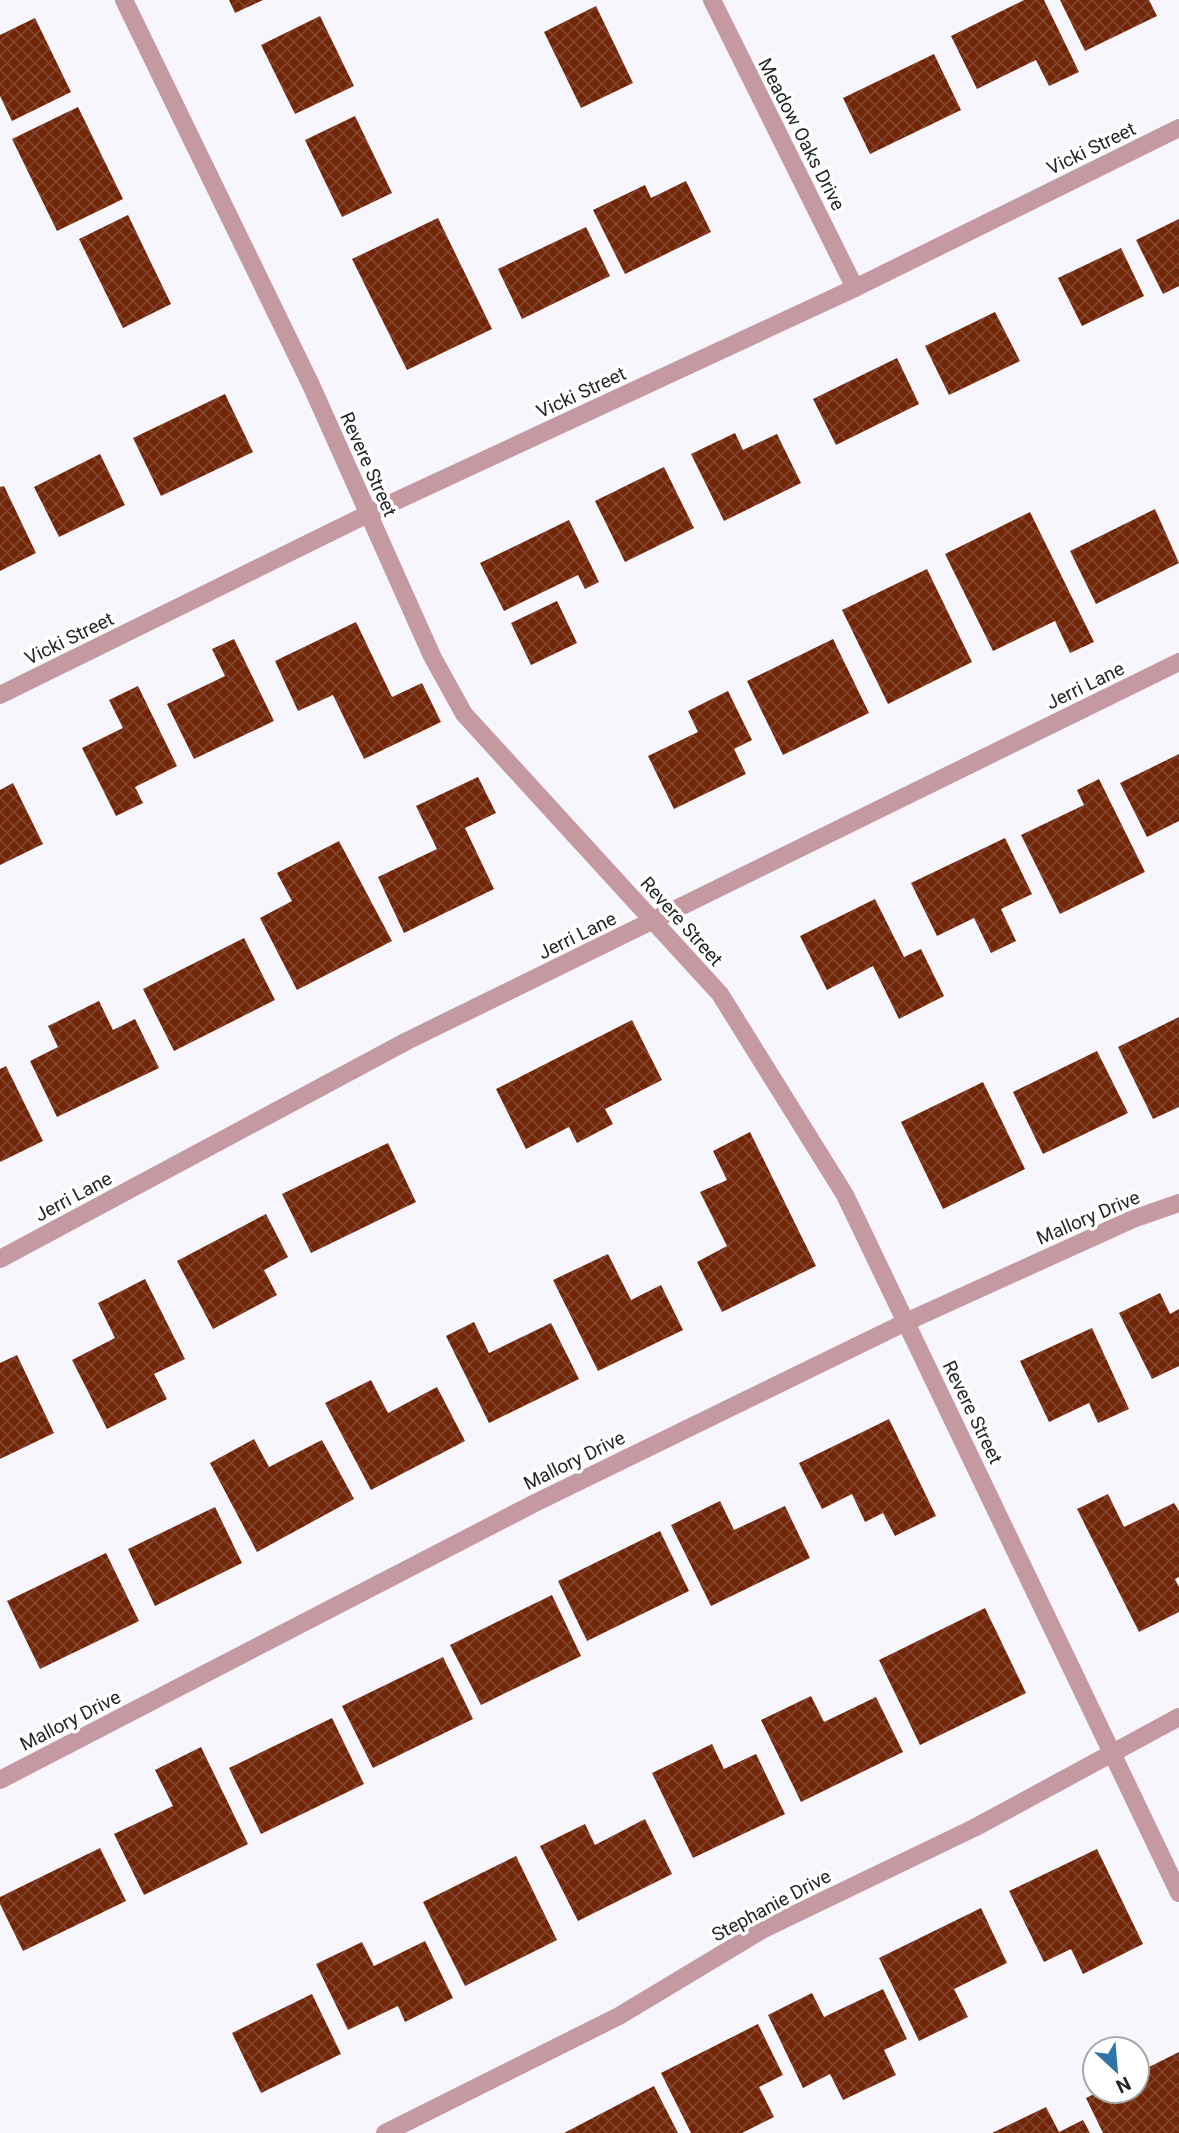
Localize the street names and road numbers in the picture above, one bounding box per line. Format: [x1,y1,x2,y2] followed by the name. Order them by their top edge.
[753,54,850,214] street label: Meadow Oaks Drive
[1043,117,1139,180] street label: Vicki Street
[533,362,629,423] street label: Vicki Street
[335,408,402,520] street label: Revere Street
[21,607,117,670] street label: Vicki Street
[1042,657,1128,714] street label: Jerri Lane
[636,872,728,971] street label: Revere Street
[534,907,620,964] street label: Jerri Lane
[31,1167,116,1226] street label: Jerri Lane
[1033,1185,1143,1250] street label: Mallory Drive
[938,1357,1007,1468] street label: Revere Street
[520,1426,629,1495] street label: Mallory Drive
[16,1685,124,1756] street label: Mallory Drive
[708,1864,835,1946] street label: Stephanie Drive

